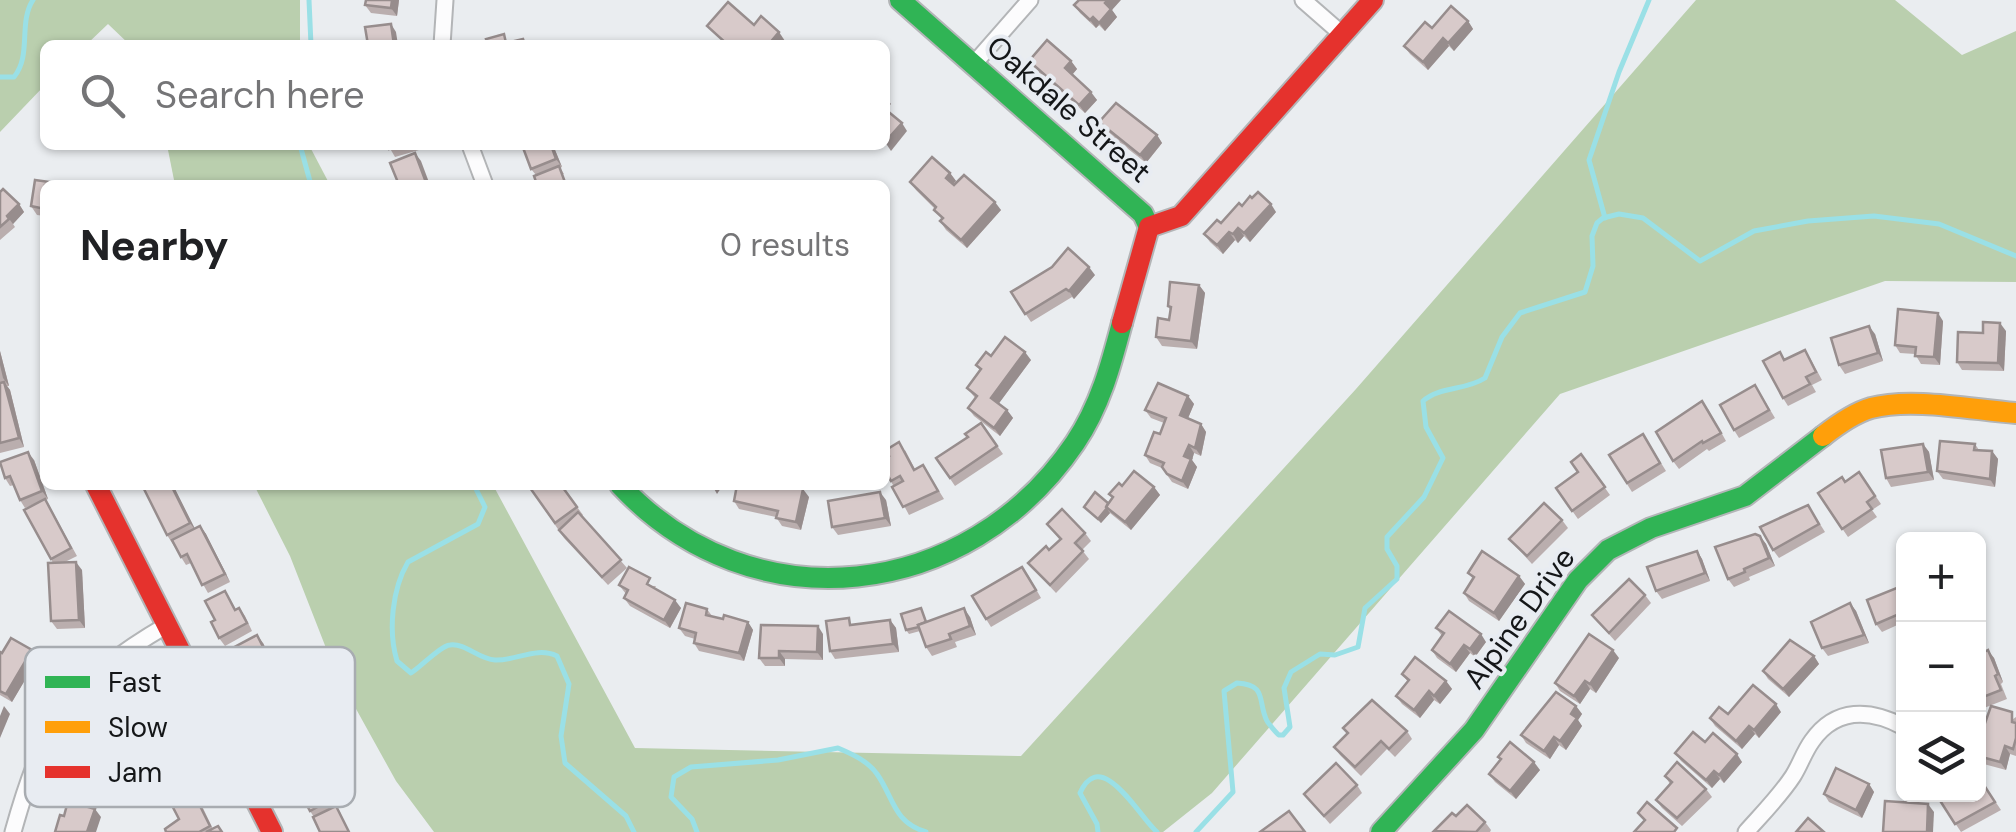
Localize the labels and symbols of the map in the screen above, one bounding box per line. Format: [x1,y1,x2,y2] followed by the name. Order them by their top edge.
[979,27,1159,191] street label: Oakdale Street
[1454,539,1584,697] street label: Alpine Drive
[25,647,355,807] legend
[108,664,162,701] text: Fast
[108,709,168,746] text: Slow
[108,754,162,791] text: Jam

